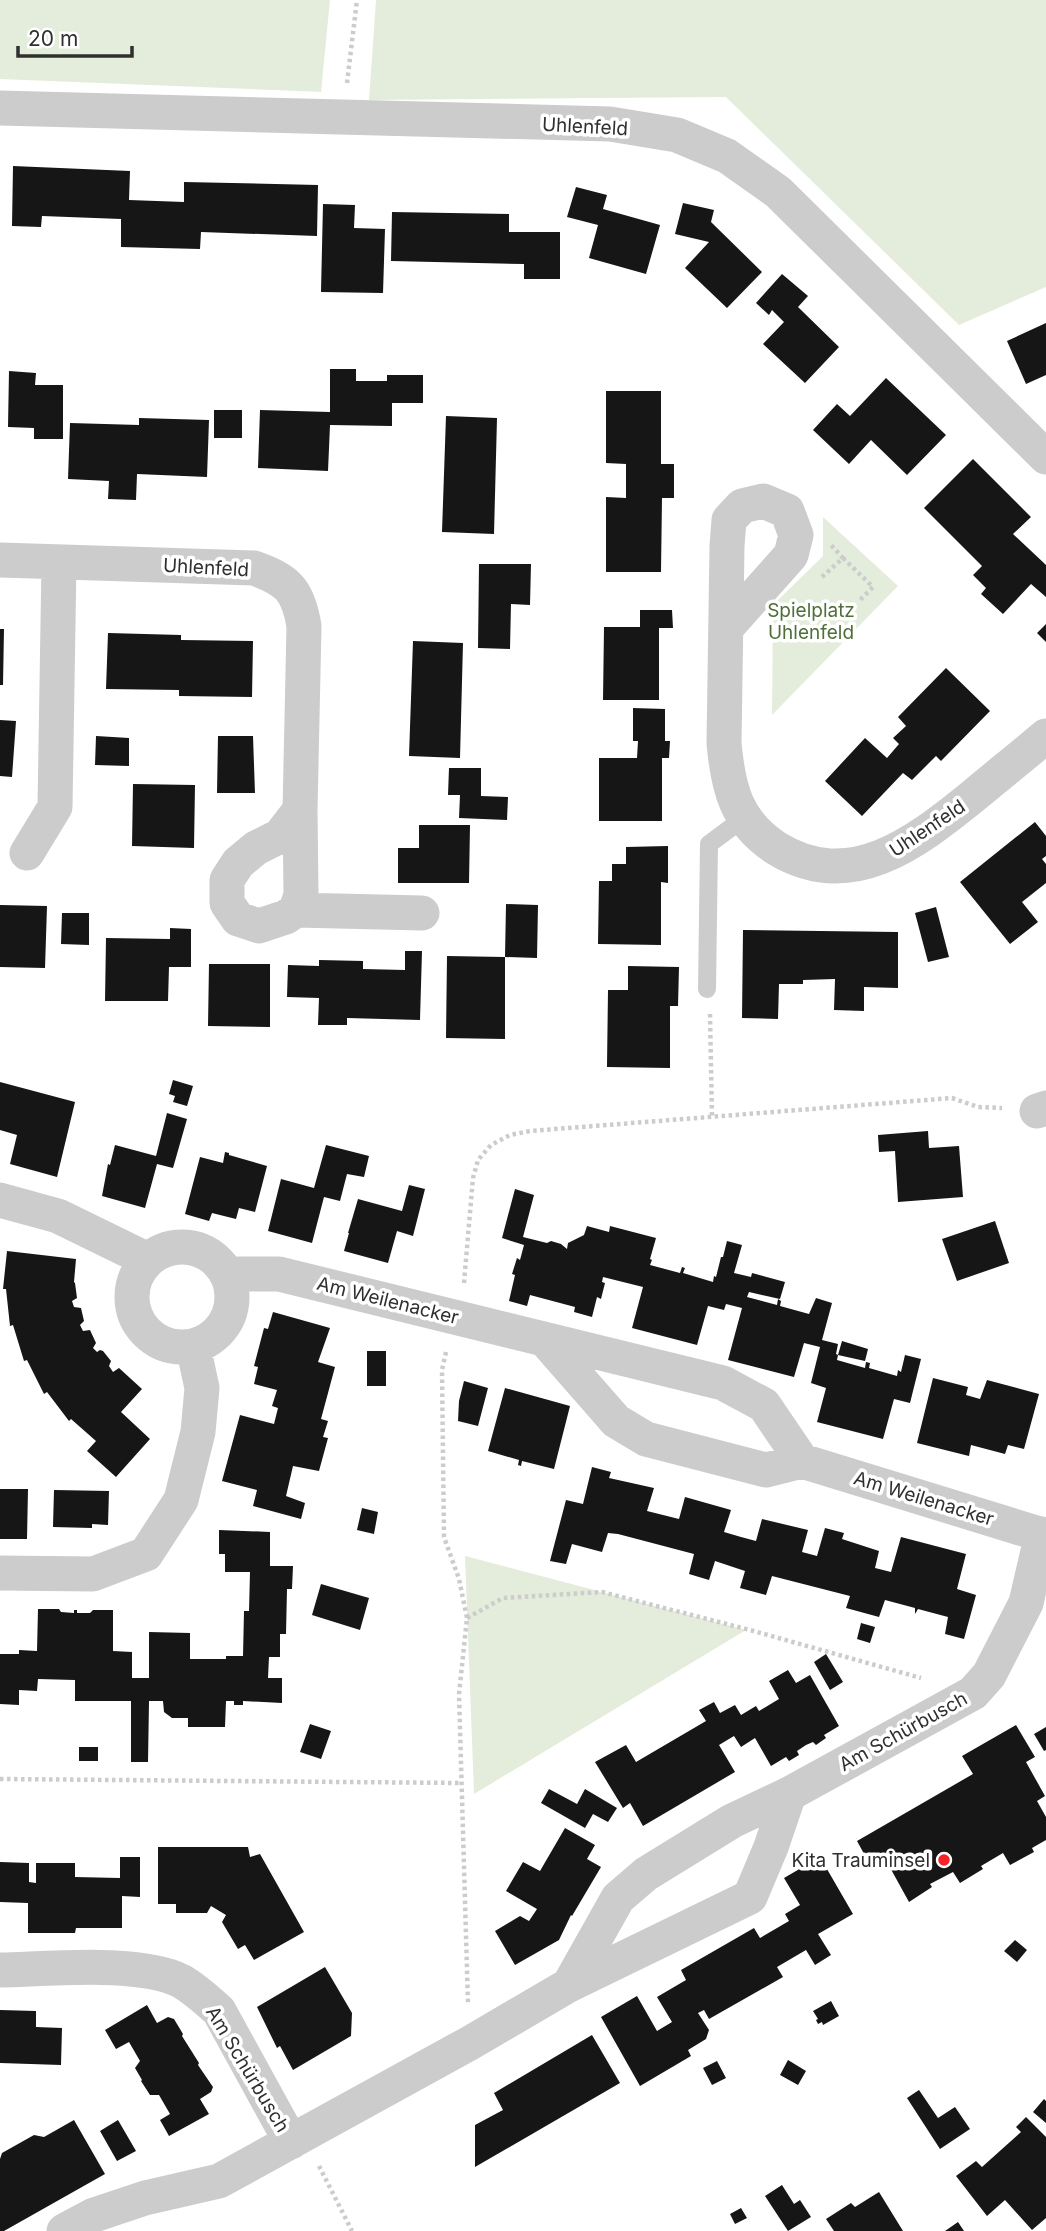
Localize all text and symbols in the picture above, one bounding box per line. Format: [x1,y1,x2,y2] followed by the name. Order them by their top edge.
[18,14,131,58] scale bar
[28,26,78,51] text: 20 m
[541,113,629,140] street label: Uhlenfeld
[162,554,250,581] street label: Uhlenfeld
[767,599,855,644] park label: Spielplatz Uhlenfeld
[885,795,969,862] street label: Uhlenfeld
[315,1272,461,1329] street label: Am Weilenacker
[851,1466,997,1531] street label: Am Weilenacker
[835,1687,971,1776] street label: Am Schürbusch
[792,1849,930,1872] place label: Kita Trauminsel
[936,1852,952,1868] marker: Kita Trauminsel
[201,2002,294,2136] street label: Am Schürbusch

